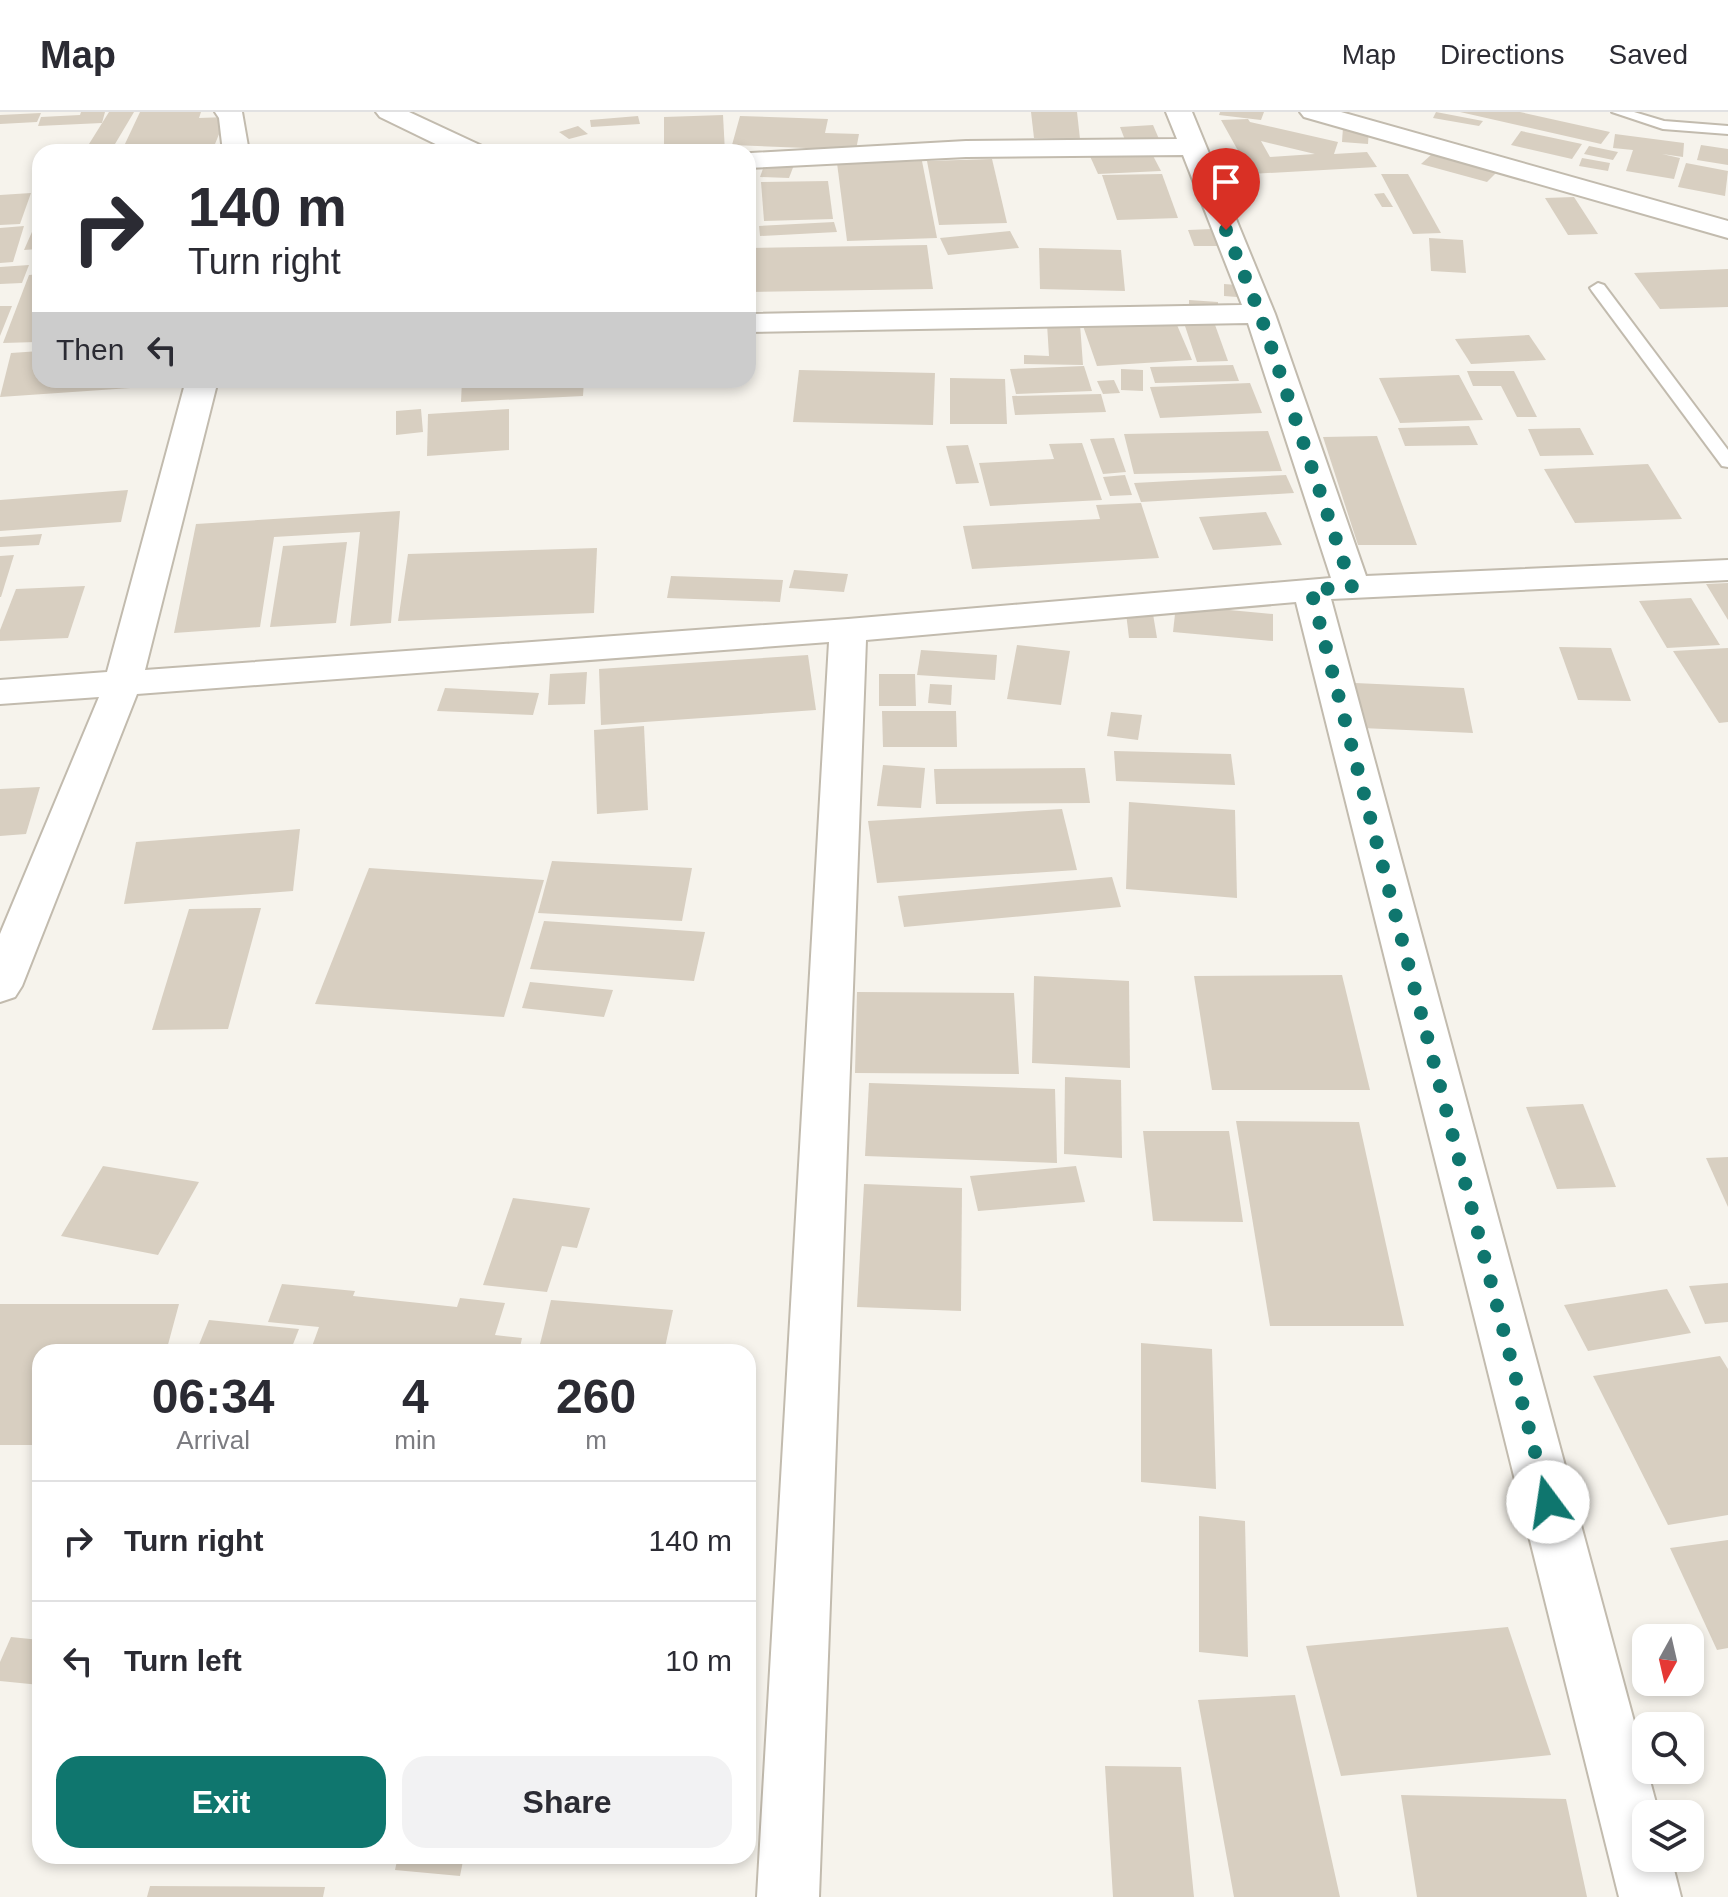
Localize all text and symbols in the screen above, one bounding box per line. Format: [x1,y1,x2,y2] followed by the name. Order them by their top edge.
[40,34,116,76] text: Map
[1342,39,1396,70] text: Map
[1440,39,1565,70] text: Directions
[1609,39,1688,70] text: Saved
[1192,148,1260,230] pin
[1204,160,1248,204] icon: arrive
[188,175,347,238] text: 140 m
[56,176,160,280] icon: right
[188,241,341,282] text: Turn right
[140,328,184,372] icon: left
[56,333,124,366] text: Then
[152,1370,275,1423] text: 06:34
[402,1370,429,1423] text: 4
[556,1370,636,1423] text: 260
[176,1425,250,1455] text: Arrival
[394,1425,436,1455] text: min
[585,1425,607,1455] text: m
[1506,1460,1590,1544] position arrow
[56,1519,100,1563] icon: right
[124,1524,263,1557] text: Turn right
[649,1524,732,1557] text: 140 m
[1632,1624,1704,1696] north arrow
[1632,1624,1704,1872] map controls
[56,1639,100,1683] icon: left
[124,1644,242,1677] text: Turn left
[665,1644,732,1677] text: 10 m
[1632,1712,1704,1784] button: search
[56,1756,386,1848] button: Exit
[402,1756,732,1848] button: Share
[1632,1800,1704,1872] button: layers

